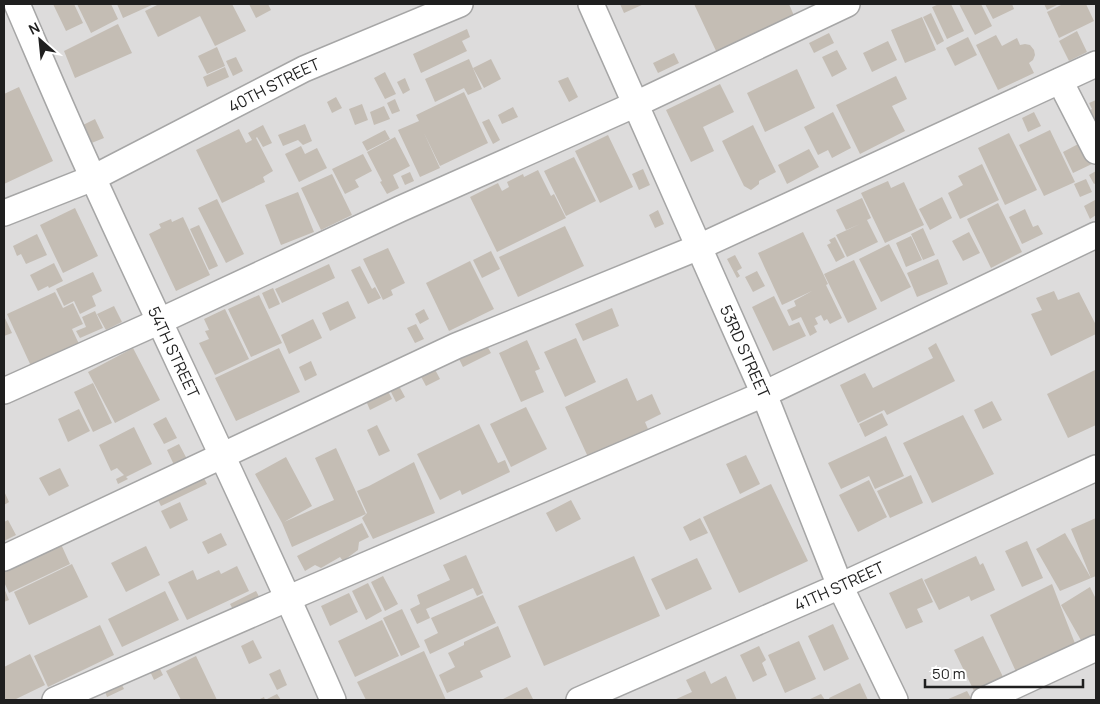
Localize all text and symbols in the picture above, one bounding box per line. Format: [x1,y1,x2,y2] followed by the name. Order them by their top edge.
[15,15,65,65] north arrow
[25,17,43,39] text: N
[224,53,323,117] street label: 40TH STREET
[715,301,775,402] street label: 53RD STREET
[143,303,205,402] street label: 54TH STREET
[791,556,888,616] street label: 41TH STREET
[925,656,1082,688] scale bar
[932,663,966,684] text: 50 m

